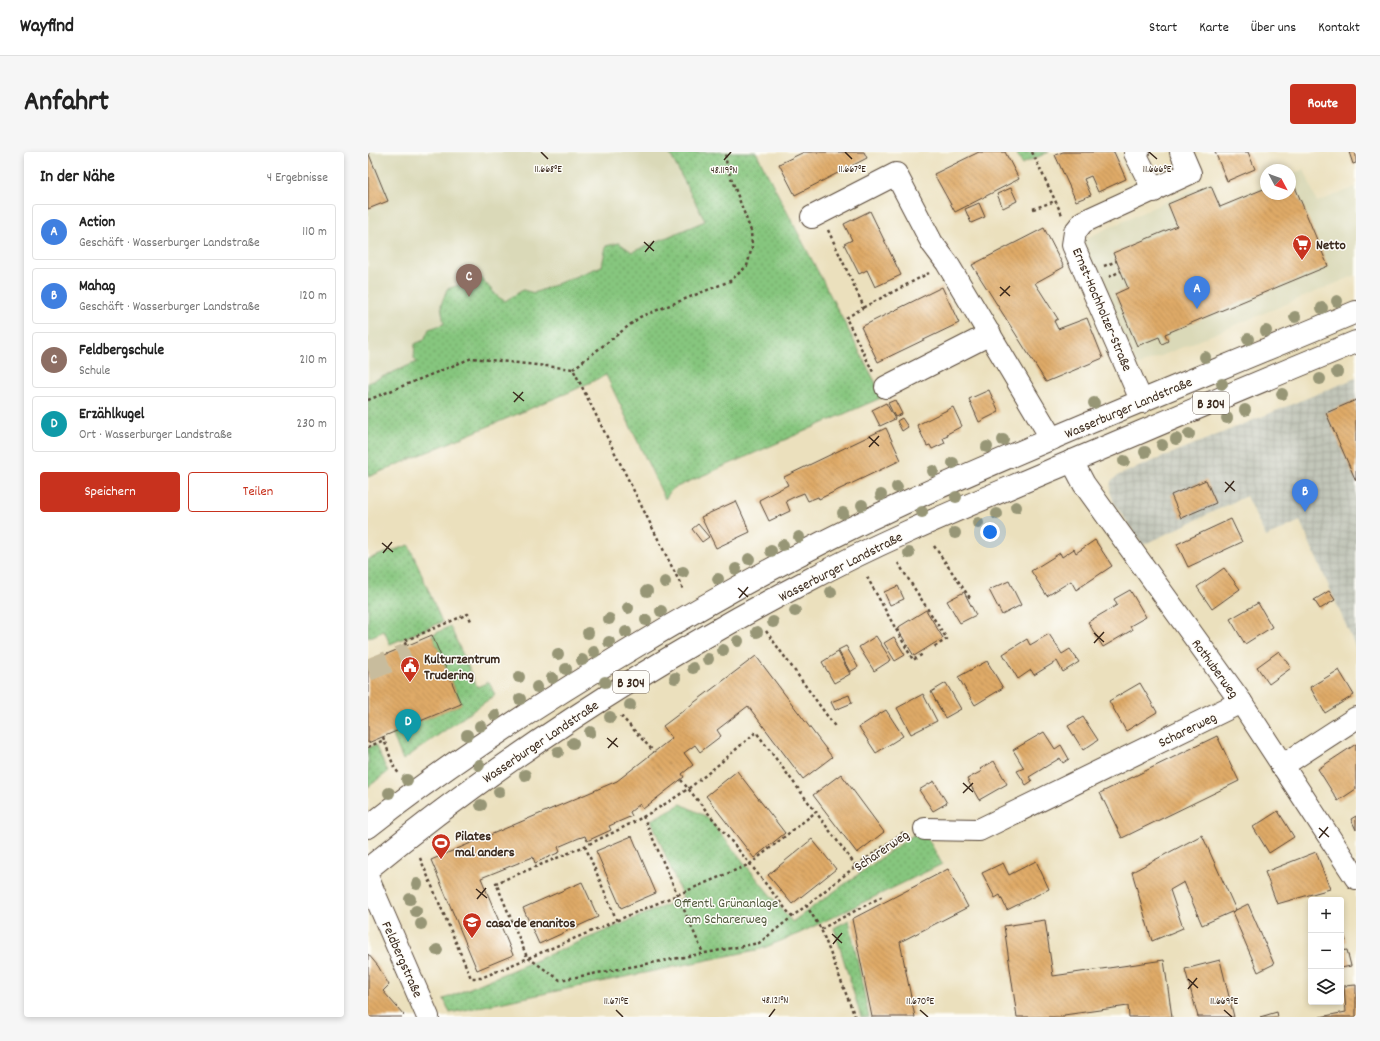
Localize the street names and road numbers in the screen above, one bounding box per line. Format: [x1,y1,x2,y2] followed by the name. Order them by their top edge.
[1066,245,1136,375] street label: Ernst-Hochholzer-Straße
[1062,373,1196,445] street label: Wasserburger Landstraße
[1193,392,1229,414] road number: B 304
[775,528,906,608] street label: Wasserburger Landstraße
[1186,635,1243,703] street label: Rothuberweg
[613,671,649,693] road number: B 304
[479,696,603,789] street label: Wasserburger Landstraße
[1155,708,1220,754] street label: Scharerweg
[851,826,914,877] street label: Scharerweg
[375,919,427,1001] street label: Feldbergstraße

